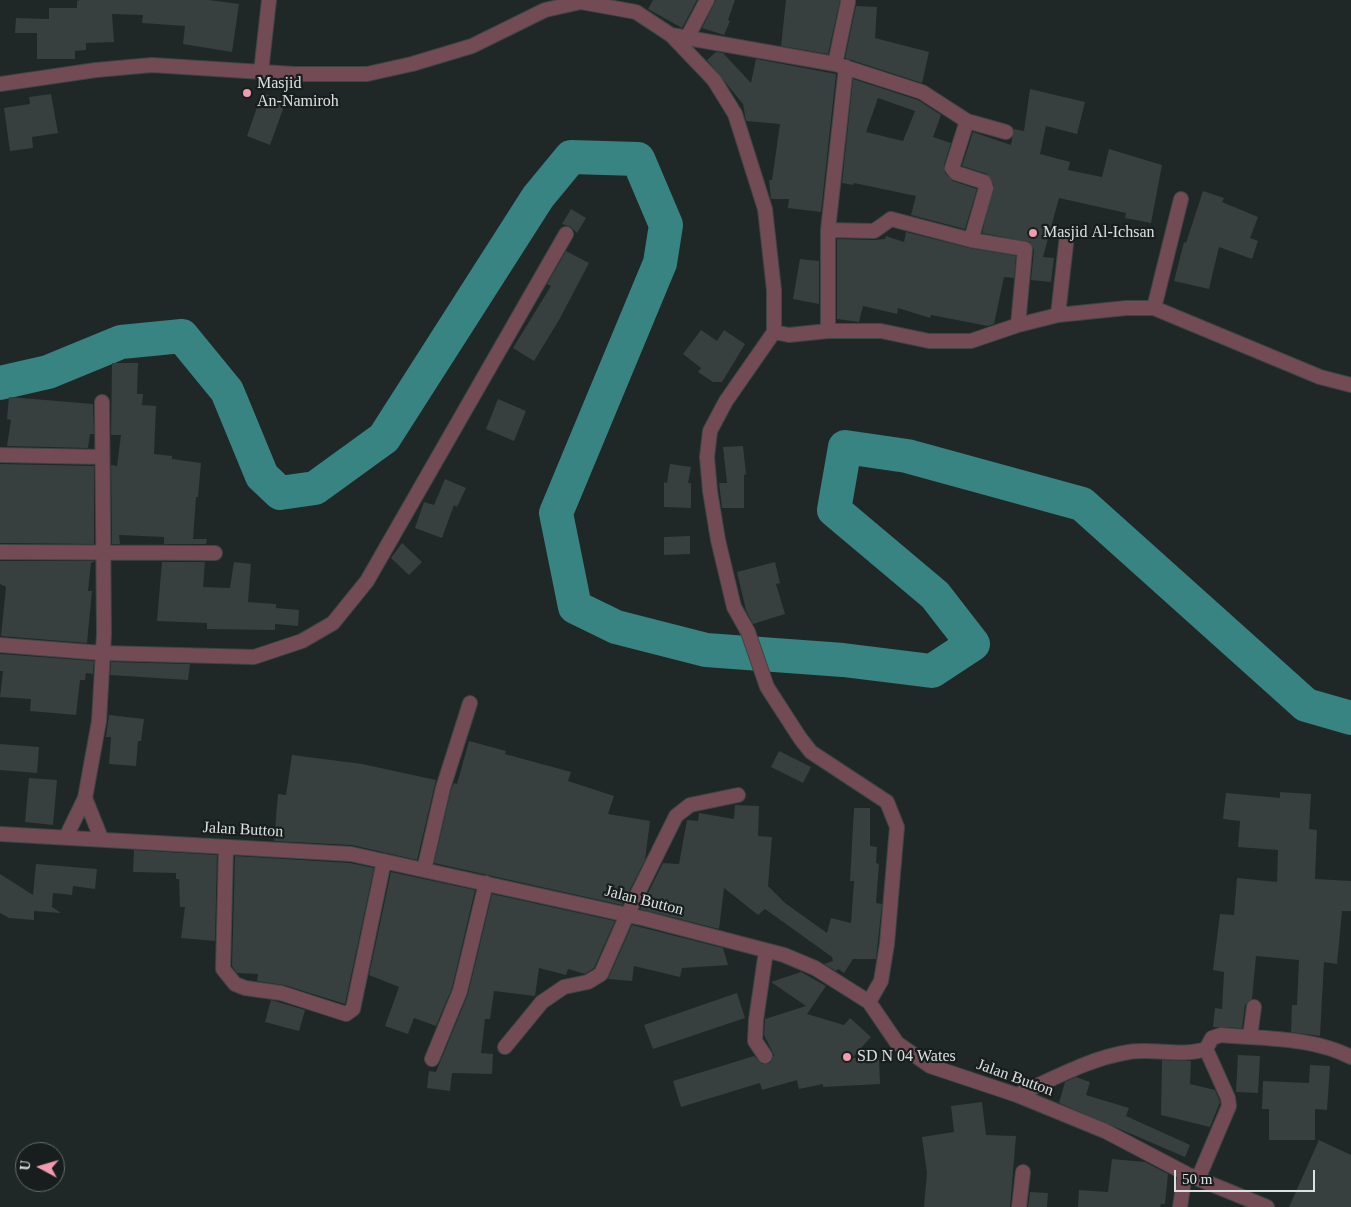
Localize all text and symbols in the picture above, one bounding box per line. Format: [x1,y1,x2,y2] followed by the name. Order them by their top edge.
[257,74,339,112] place label: Masjid An-Namiroh
[241,87,253,99] marker: Masjid An-Namiroh
[1043,223,1155,243] place label: Masjid Al-Ichsan
[1027,227,1039,239] marker: Masjid Al-Ichsan
[202,818,284,842] street label: Jalan Button
[603,882,685,920] street label: Jalan Button
[857,1047,956,1067] place label: SD N 04 Wates
[841,1051,853,1063] marker: SD N 04 Wates
[974,1055,1056,1101] street label: Jalan Button
[15,1142,65,1192] north arrow
[18,1160,34,1171] text: U
[1176,1160,1317,1192] scale bar
[1182,1171,1212,1187] text: 50 m

